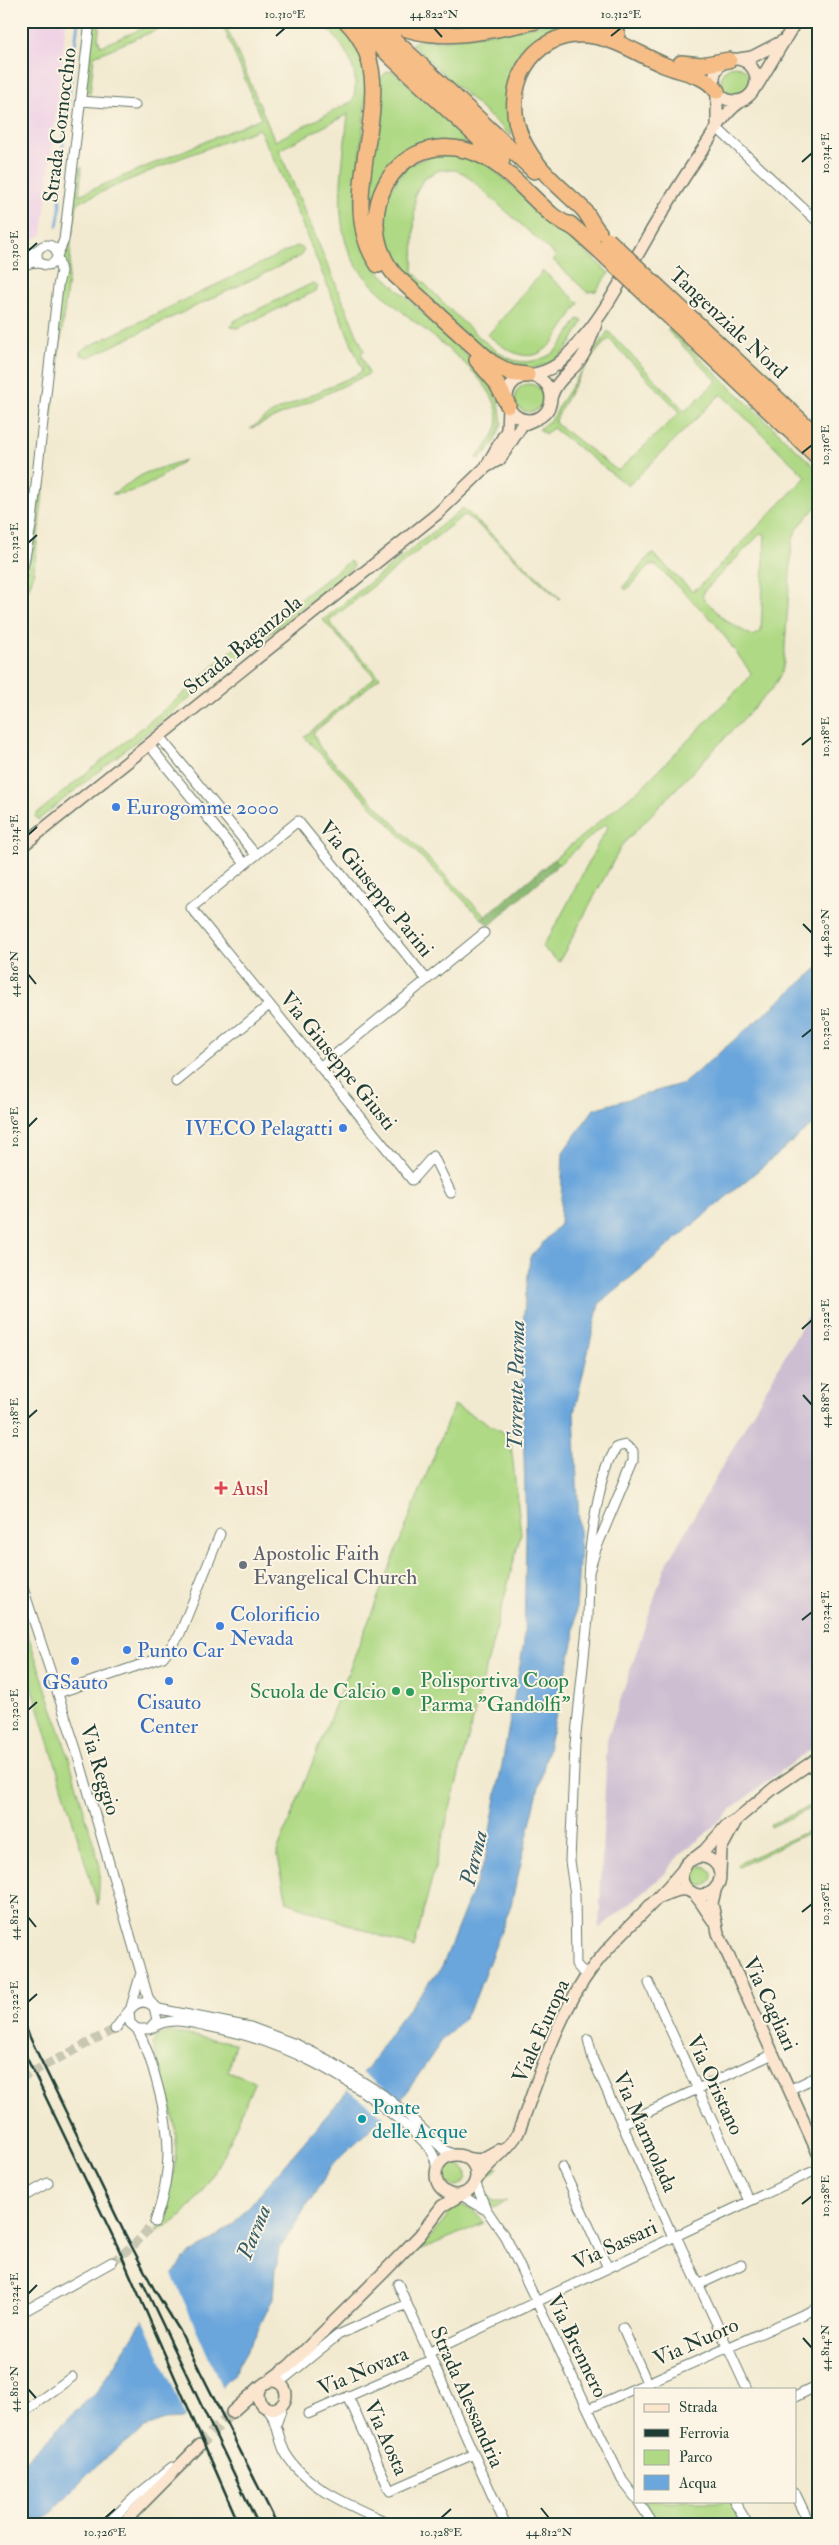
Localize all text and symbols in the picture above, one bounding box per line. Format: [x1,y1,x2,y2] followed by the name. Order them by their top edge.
[265,7,306,22] text: 10.310°E
[410,7,458,22] text: 44.822°N
[601,7,642,22] text: 10.312°E
[37,46,83,204] street label: Strada Cornocchio
[818,132,833,173] text: 10.314°E
[7,230,22,271] text: 10.310°E
[663,261,793,385] street label: Tangenziale Nord
[818,424,833,465] text: 10.316°E
[7,522,22,563] text: 10.312°E
[178,589,308,701] street label: Strada Baganzola
[818,717,833,757] text: 10.318°E
[126,794,279,821] place label: Eurogomme 2000
[110,801,122,813] marker: Eurogomme 2000
[7,814,22,855] text: 10.314°E
[313,815,440,963] street label: Via Giuseppe Parini
[818,909,833,957] text: 44.820°N
[7,951,22,997] text: 44.816°N
[274,986,403,1136] street label: Via Giuseppe Giusti
[818,1007,833,1050] text: 10.320°E
[7,1106,22,1147] text: 10.316°E
[185,1115,333,1142] place label: IVECO Pelagatti
[337,1122,349,1134] marker: IVECO Pelagatti
[818,1298,833,1341] text: 10.322°E
[501,1320,531,1450] water label: Torrente Parma
[818,1382,833,1428] text: 44.818°N
[7,1398,22,1438] text: 10.318°E
[231,1475,269,1502] place label: Ausl
[214,1481,228,1495] marker: Ausl
[252,1540,417,1591] place label: Apostolic Faith Evangelical Church
[237,1559,249,1571] marker: Apostolic Faith Evangelical Church
[818,1590,833,1633] text: 10.324°E
[230,1601,320,1652] place label: Colorificio Nevada
[214,1620,226,1632] marker: Colorificio Nevada
[137,1637,224,1664] place label: Punto Car
[121,1644,133,1656] marker: Punto Car
[69,1655,81,1667] marker: GSauto
[420,1667,570,1718] place label: Polisportiva Coop Parma "Gandolfi"
[42,1669,108,1696] place label: GSauto
[163,1675,175,1687] marker: Cisauto Center
[250,1678,386,1705] place label: Scuola de Calcio
[390,1685,402,1697] marker: Scuola de Calcio
[404,1686,416,1698] marker: Polisportiva Coop Parma "Gandolfi"
[7,1688,22,1731] text: 10.320°E
[137,1689,201,1740] place label: Cisauto Center
[73,1721,127,1819] street label: Via Reggio
[453,1827,494,1890] water label: Parma
[818,1882,833,1925] text: 10.326°E
[7,1894,22,1940] text: 44.812°N
[736,1953,804,2056] street label: Via Cagliari
[506,1975,576,2087] street label: Viale Europa
[7,1980,22,2023] text: 10.322°E
[680,2031,750,2139] street label: Via Oristano
[606,2067,684,2197] street label: Via Marmolada
[372,2094,468,2145] place label: Ponte delle Acque
[356,2113,368,2125] marker: Ponte delle Acque
[818,2175,833,2217] text: 10.328°E
[230,2201,278,2264] water label: Parma
[568,2214,662,2276] street label: Via Sassari
[7,2272,22,2315] text: 10.324°E
[540,2290,614,2402] street label: Via Brennero
[649,2311,743,2373] street label: Via Nuoro
[424,2322,510,2472] street label: Strada Alessandria
[818,2324,833,2371] text: 44.814°N
[314,2340,413,2402] street label: Via Novara
[7,2366,22,2412] text: 44.810°N
[634,2388,796,2502] legend
[357,2396,415,2480] street label: Via Aosta
[679,2398,718,2417] text: Strada
[679,2424,730,2443] text: Ferrovia
[679,2448,712,2467] text: Parco
[678,2474,717,2493] text: Acqua
[84,2525,127,2540] text: 10.326°E
[420,2525,462,2540] text: 10.328°E
[526,2525,572,2540] text: 44.812°N

